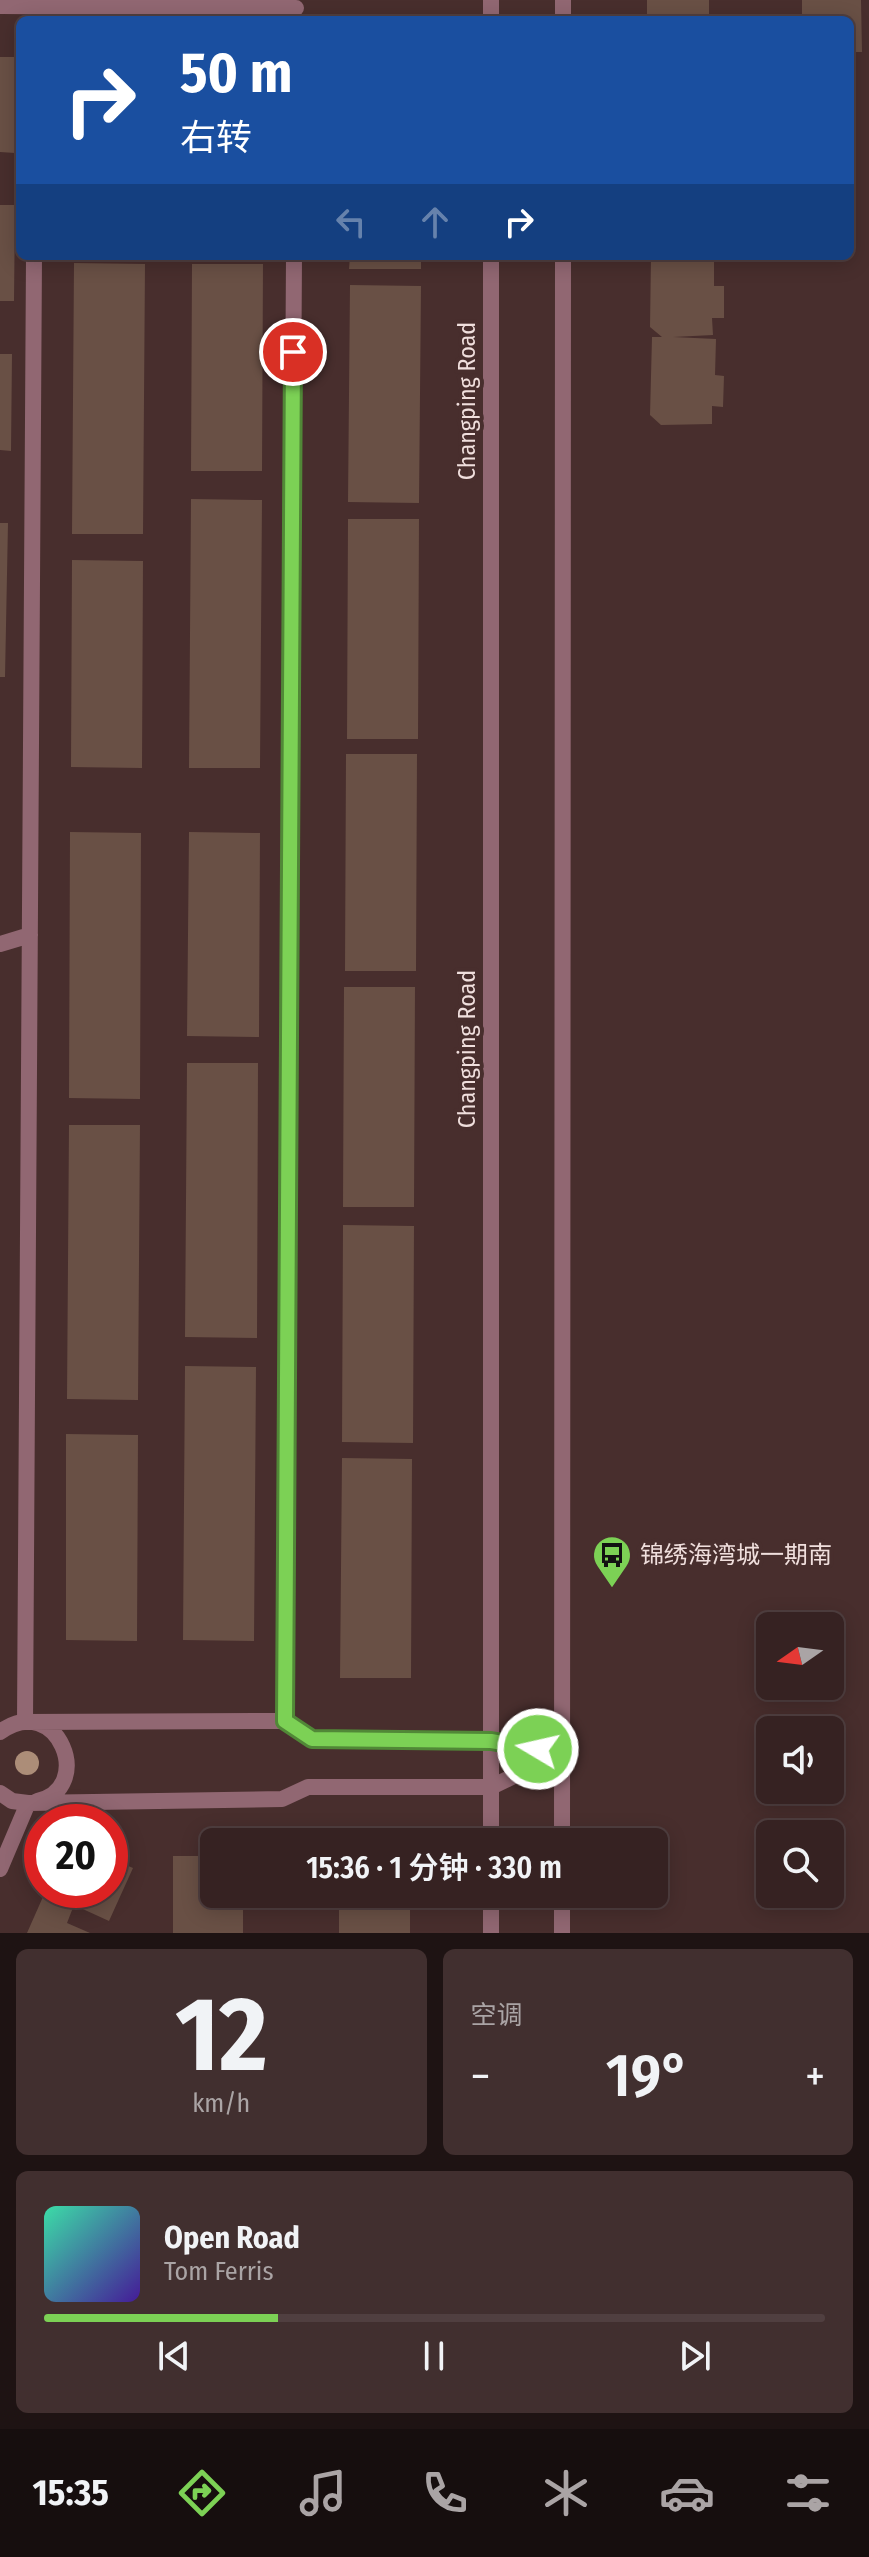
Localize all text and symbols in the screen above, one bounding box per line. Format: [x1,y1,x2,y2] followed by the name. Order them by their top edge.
[180,40,292,107] text: 50 m
[48,48,152,152] icon: right
[180,116,252,160] text: 右转
[329,200,373,244] icon: left
[413,200,457,244] icon: ahead
[497,200,541,244] icon: right
[259,318,327,386] pin
[453,322,481,480] street label: Changping Road
[271,330,315,374] icon: arrive
[453,970,481,1128] street label: Changping Road
[591,1534,633,1589] bus stop icon: 锦绣海湾城一期南
[640,1541,832,1569] place label: 锦绣海湾城一期南
[756,1612,844,1700] north arrow
[756,1612,844,1908] map controls
[496,1707,580,1791] position arrow
[756,1716,844,1804] button: sound
[24,1804,128,1908] speed limit sign: 20
[756,1820,844,1908] button: search
[306,1850,562,1886] text: 15:36 · 1 分钟 · 330 m
[175,1973,267,2098] text: 12
[471,2000,523,2031] text: 空调
[606,2040,689,2112] text: 19°
[471,2050,490,2103] text: −
[805,2050,825,2103] text: +
[192,2088,250,2119] text: km/h
[164,2220,300,2256] text: Open Road
[164,2256,274,2287] text: Tom Ferris
[152,2334,196,2378] icon: previous
[412,2334,456,2378] icon: pause
[673,2334,717,2378] icon: next
[174,2465,230,2521] icon: directions
[295,2465,351,2521] icon: music
[417,2465,473,2521] icon: phone
[538,2465,594,2521] icon: climate
[659,2465,715,2521] icon: car
[780,2465,836,2521] icon: filters
[33,2471,109,2515] text: 15:35

